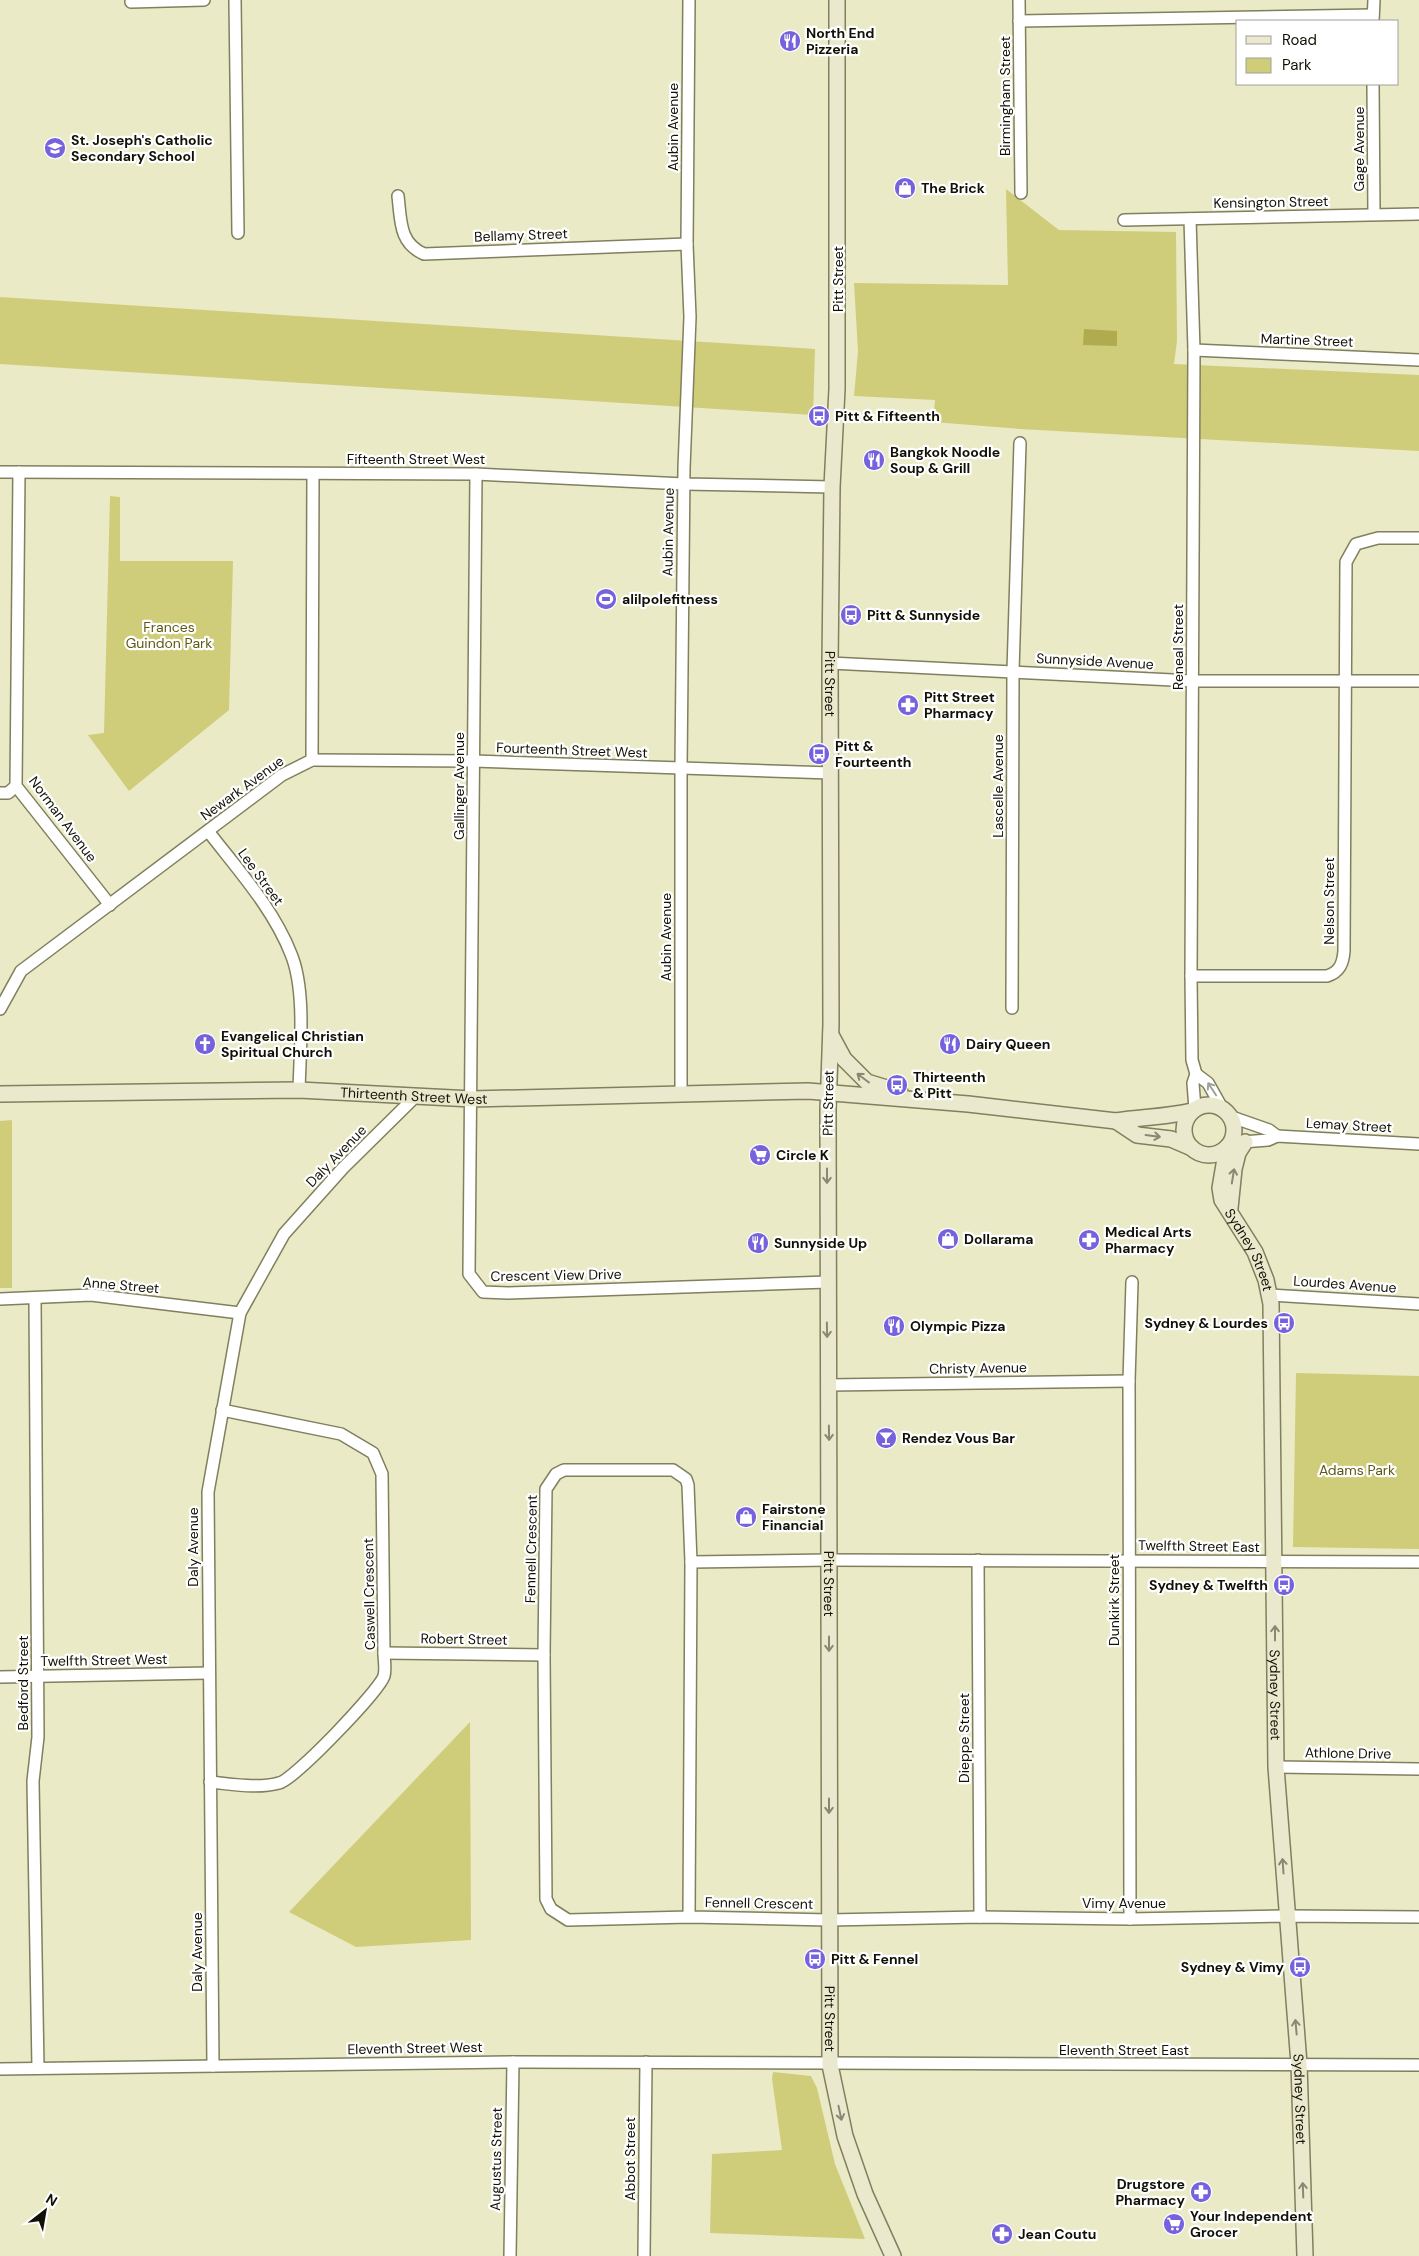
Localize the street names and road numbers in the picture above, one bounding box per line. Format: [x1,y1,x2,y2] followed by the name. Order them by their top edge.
[996,36,1014,156] street label: Birmingham Street
[664,83,682,171] street label: Aubin Avenue
[1350,106,1368,192] street label: Gage Avenue
[1213,192,1329,212] street label: Kensington Street
[474,224,568,246] street label: Bellamy Street
[829,246,847,312] street label: Pitt Street
[1260,329,1354,351] street label: Martine Street
[347,450,485,468] street label: Fifteenth Street West
[658,487,678,576] street label: Aubin Avenue
[1169,604,1187,690] street label: Reneal Street
[1036,649,1154,673] street label: Sunnyside Avenue
[821,651,839,717] street label: Pitt Street
[450,732,468,840] street label: Gallinger Avenue
[989,734,1007,838] street label: Lascelle Avenue
[496,738,648,762] street label: Fourteenth Street West
[197,752,287,824] street label: Newark Avenue
[25,773,101,865] street label: Norman Avenue
[234,845,288,909] street label: Lee Street
[1320,857,1338,945] street label: Nelson Street
[657,893,675,981] street label: Aubin Avenue
[818,1070,838,1136] street label: Pitt Street
[340,1083,488,1108] street label: Thirteenth Street West
[1306,1114,1392,1136] street label: Lemay Street
[302,1121,370,1191] street label: Daly Avenue
[1221,1205,1277,1293] street label: Sydney Street
[490,1265,622,1285] street label: Crescent View Drive
[1293,1271,1397,1297] street label: Lourdes Avenue
[82,1273,160,1297] street label: Anne Street
[929,1358,1027,1378] street label: Christy Avenue
[521,1495,541,1603] street label: Fennell Crescent
[184,1507,202,1587] street label: Daly Avenue
[1138,1536,1260,1556] street label: Twelfth Street East
[359,1538,379,1650] street label: Caswell Crescent
[820,1551,838,1617] street label: Pitt Street
[1105,1554,1123,1646] street label: Dunkirk Street
[420,1629,508,1649] street label: Robert Street
[14,1635,32,1731] street label: Bedford Street
[1266,1649,1285,1741] street label: Sydney Street
[40,1650,168,1670] street label: Twelfth Street West
[955,1693,973,1783] street label: Dieppe Street
[1305,1743,1391,1763] street label: Athlone Drive
[705,1893,813,1913] street label: Fennell Crescent
[1082,1894,1166,1912] street label: Vimy Avenue
[188,1912,206,1992] street label: Daly Avenue
[821,1986,839,2052] street label: Pitt Street
[347,2038,483,2058] street label: Eleventh Street West
[1059,2041,1189,2059] street label: Eleventh Street East
[1289,2053,1311,2145] street label: Sydney Street
[486,2107,506,2211] street label: Augustus Street
[621,2117,639,2201] street label: Abbot Street

